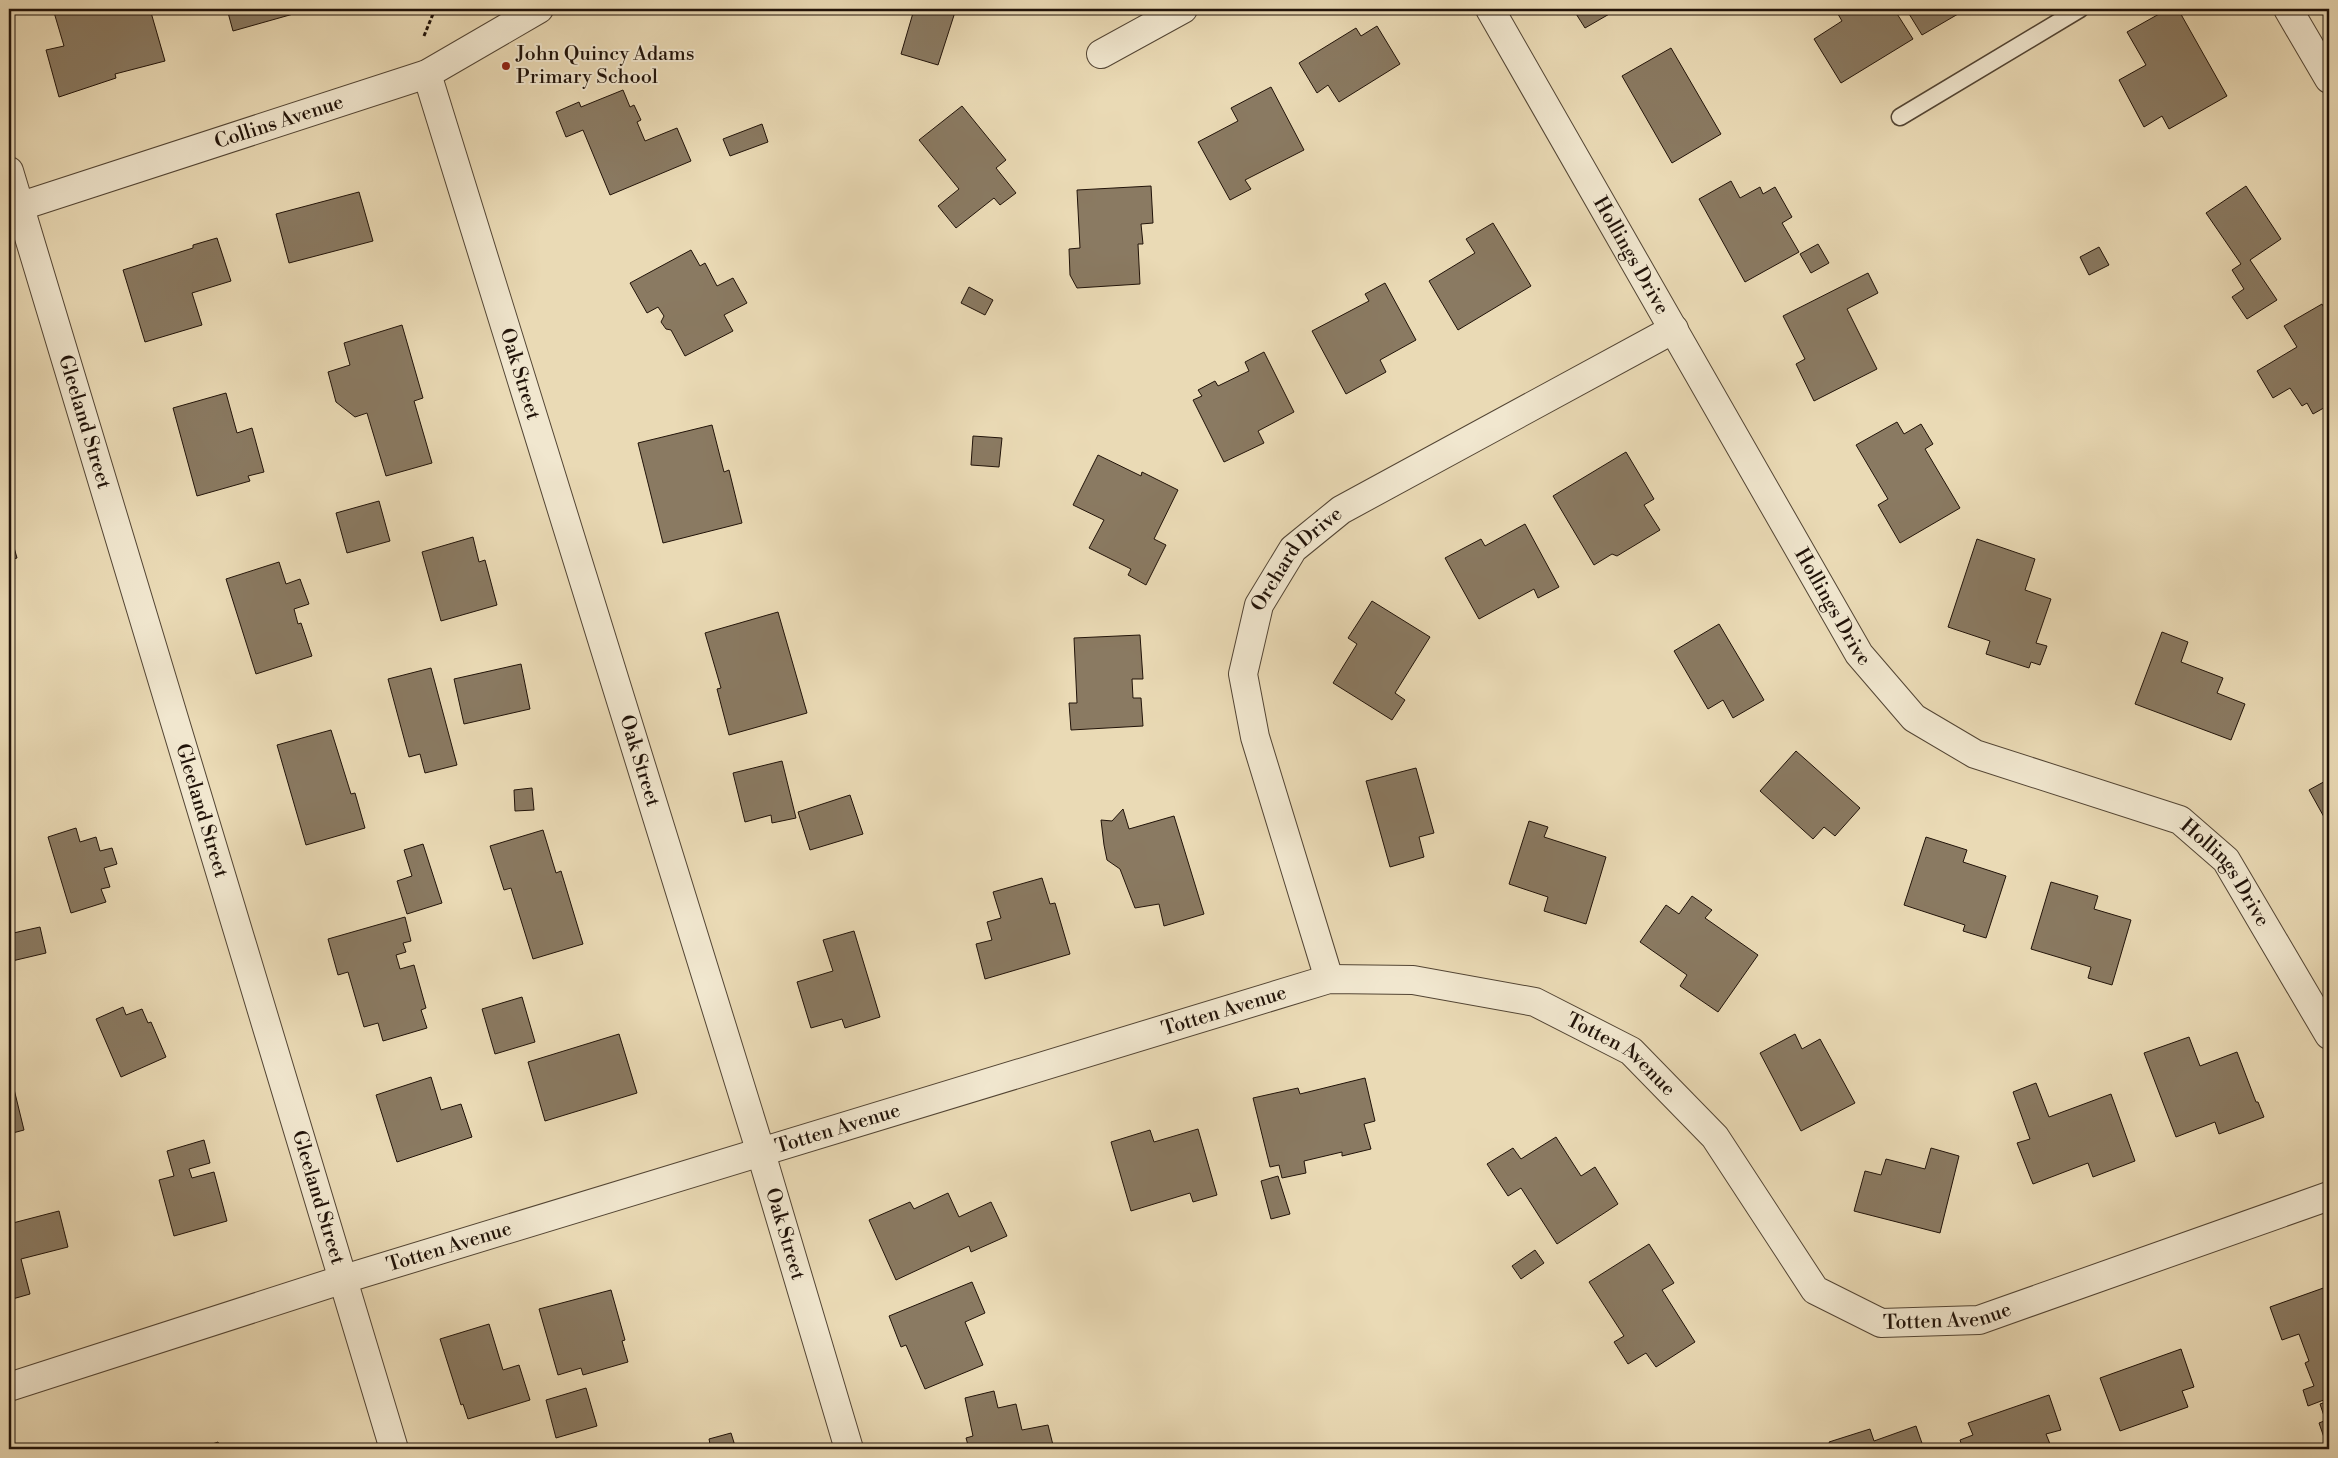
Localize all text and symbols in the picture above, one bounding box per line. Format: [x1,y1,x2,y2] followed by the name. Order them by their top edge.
[515,42,694,90] place label: John Quincy Adams Primary School
[500,60,512,72] marker: John Quincy Adams Primary School
[211,89,347,155] street label: Collins Avenue
[1587,192,1675,319] street label: Hollings Drive
[494,325,546,423] street label: Oak Street
[53,352,117,492] street label: Gleeland Street
[1245,501,1347,616] street label: Orchard Drive
[1789,544,1876,671] street label: Hollings Drive
[614,712,666,810] street label: Oak Street
[170,741,234,881] street label: Gleeland Street
[2175,813,2275,931] street label: Hollings Drive
[1159,980,1290,1042] street label: Totten Avenue
[1562,1008,1681,1101] street label: Totten Avenue
[772,1098,903,1159] street label: Totten Avenue
[286,1127,350,1267] street label: Gleeland Street
[760,1185,811,1283] street label: Oak Street
[384,1216,515,1278] street label: Totten Avenue
[1883,1297,2015,1335] street label: Totten Avenue

